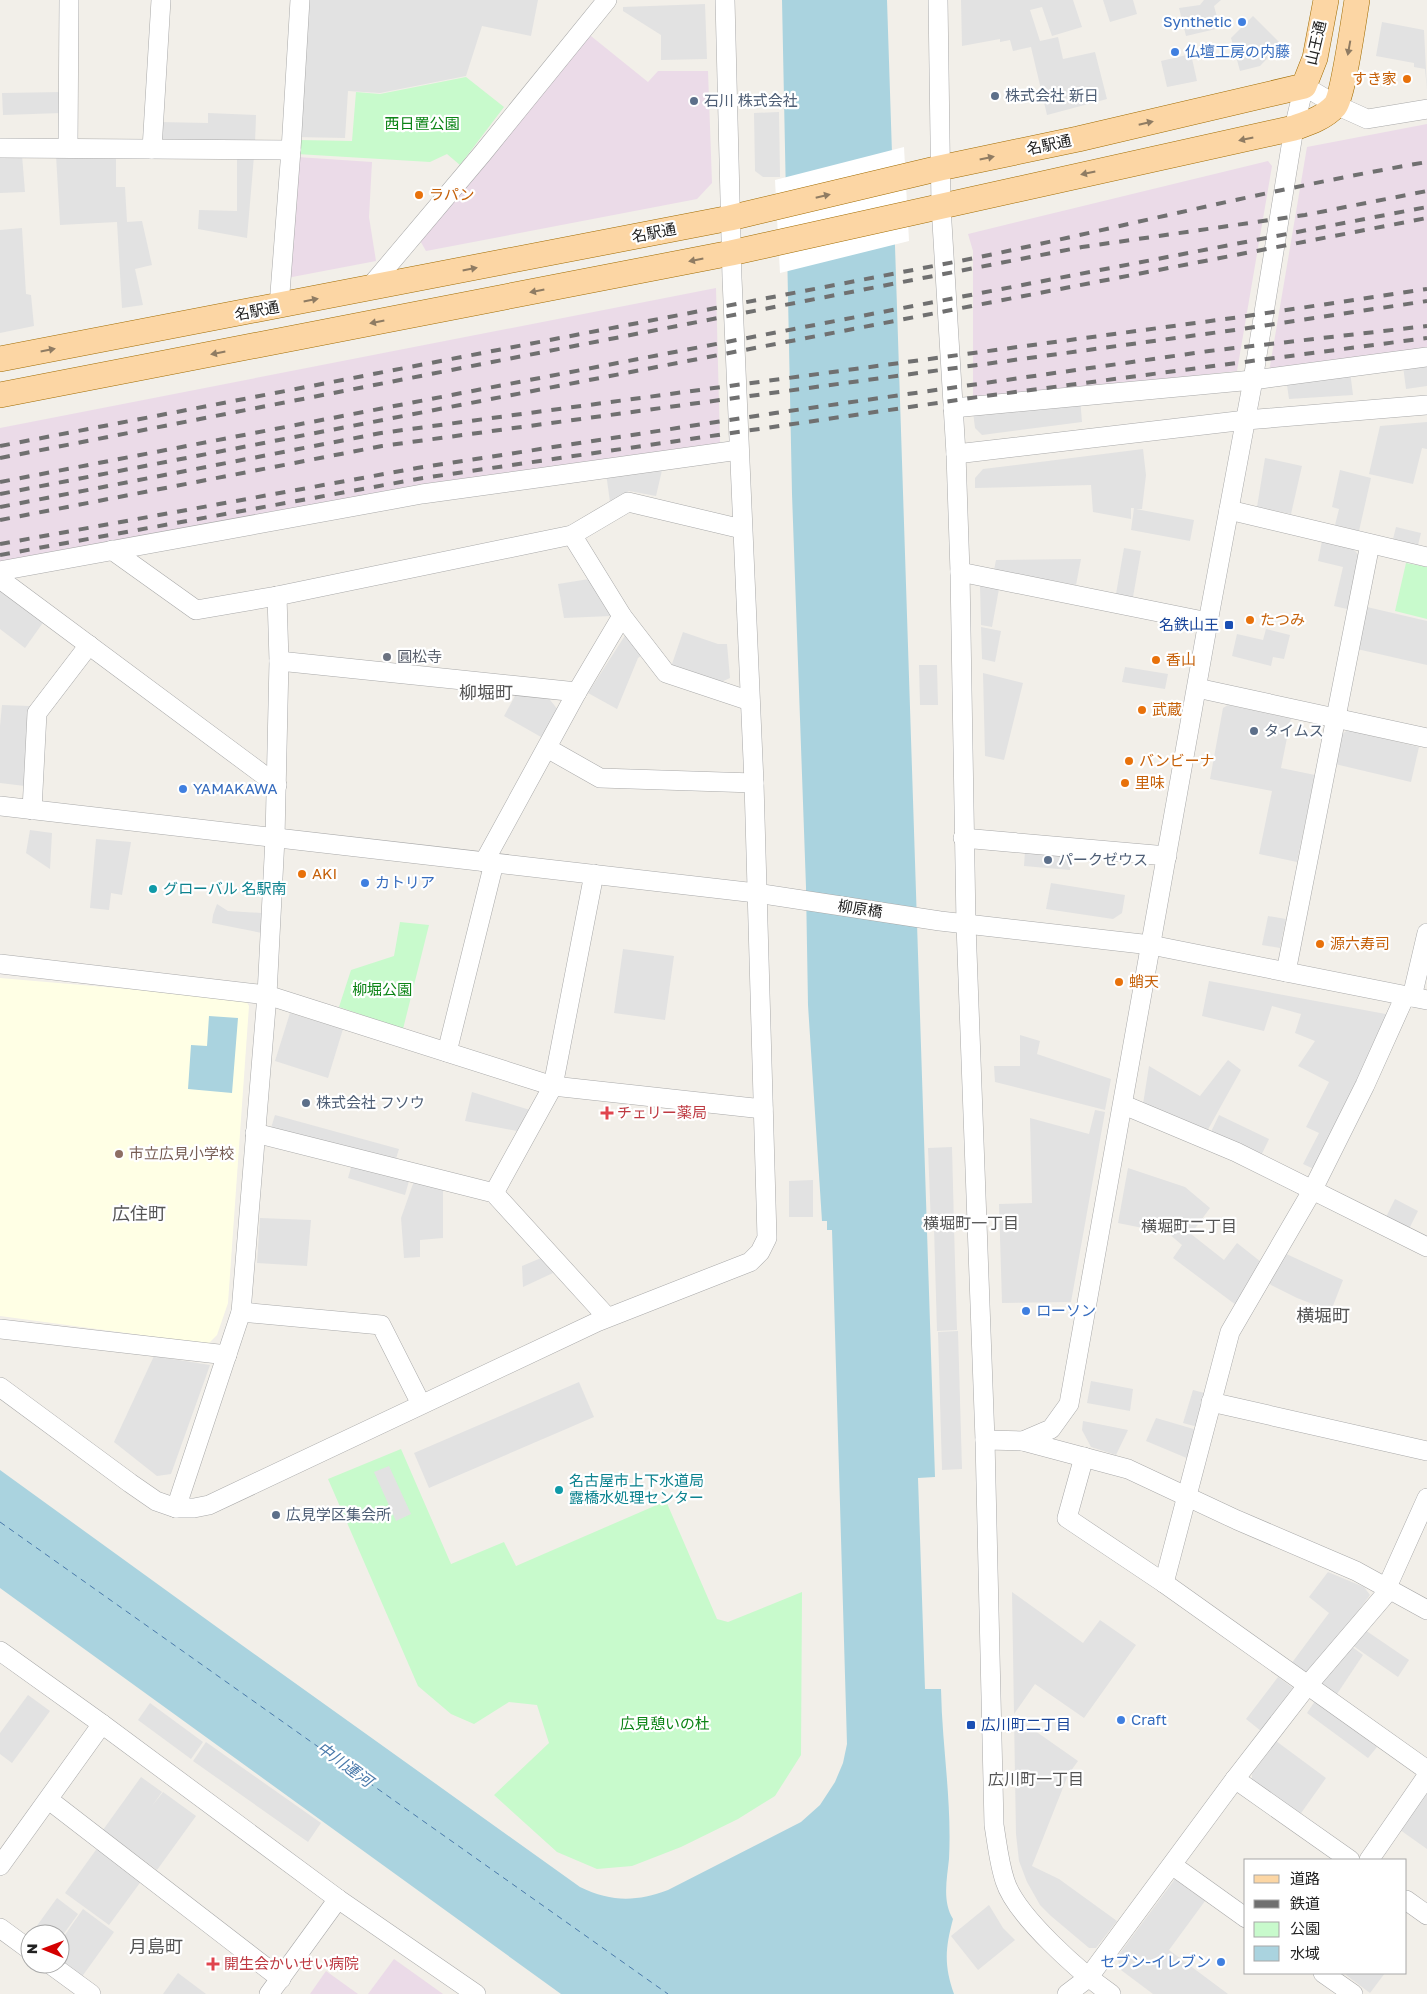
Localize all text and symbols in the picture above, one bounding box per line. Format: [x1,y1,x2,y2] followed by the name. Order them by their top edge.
[1163,12,1232,30] place label: Synthetic
[1236,16,1248,28] marker: Synthetic
[1301,19,1329,67] street label: 山王通
[1345,40,1353,56] one-way arrow
[1185,42,1290,60] place label: 仏壇工房の内藤
[1169,46,1181,58] marker: 仏壇工房の内藤
[1352,69,1397,87] place label: すき家
[1401,73,1413,85] marker: すき家
[1005,86,1099,104] place label: 株式会社 新日
[989,90,1001,102] marker: 株式会社 新日
[704,91,798,109] place label: 石川 株式会社
[688,95,700,107] marker: 石川 株式会社
[384,114,460,132] park label: 西日置公園
[1138,119,1153,127] one-way arrow
[1025,131,1073,158] street label: 名駅通
[1239,135,1254,143] one-way arrow
[980,154,995,162] one-way arrow
[1079,170,1095,178] one-way arrow
[429,185,475,203] place label: ラパン
[413,189,425,201] marker: ラパン
[816,192,831,200] one-way arrow
[630,219,678,245] street label: 名駅通
[688,256,704,264] one-way arrow
[463,264,479,272] one-way arrow
[528,287,544,295] one-way arrow
[303,296,318,304] one-way arrow
[233,297,281,323] street label: 名駅通
[369,318,385,326] one-way arrow
[40,346,56,354] one-way arrow
[209,349,225,357] one-way arrow
[1260,610,1305,628] place label: たつみ
[1244,614,1256,626] marker: たつみ
[1159,615,1219,633] place label: 名鉄山王
[1223,619,1235,631] marker: 名鉄山王
[397,647,442,665] place label: 圓松寺
[1166,650,1196,668] place label: 香山
[381,651,393,663] marker: 圓松寺
[1150,654,1162,666] marker: 香山
[459,681,513,703] district label: 柳堀町
[1152,700,1182,718] place label: 武蔵
[1136,704,1148,716] marker: 武蔵
[1264,721,1324,739] place label: タイムス
[1248,725,1260,737] marker: タイムス
[1139,751,1215,769] place label: バンビーナ
[1123,755,1135,767] marker: バンビーナ
[1135,773,1165,791] place label: 里味
[1119,777,1131,789] marker: 里味
[193,779,277,797] place label: YAMAKAWA
[177,783,189,795] marker: YAMAKAWA
[1058,850,1148,868] place label: パークゼウス
[1042,854,1054,866] marker: パークゼウス
[312,864,337,882] place label: AKI
[296,868,308,880] marker: AKI
[375,873,435,891] place label: カトリア
[359,877,371,889] marker: カトリア
[163,879,287,897] place label: グローバル 名駅南
[147,883,159,895] marker: グローバル 名駅南
[837,896,884,920] street label: 柳原橋
[1330,934,1390,952] place label: 源六寿司
[1314,938,1326,950] marker: 源六寿司
[1129,972,1159,990] place label: 蛸天
[1113,976,1125,988] marker: 蛸天
[352,980,412,998] park label: 柳堀公園
[316,1093,425,1111] place label: 株式会社 フソウ
[300,1097,312,1109] marker: 株式会社 フソウ
[617,1103,707,1121] place label: チェリー薬局
[601,1107,613,1119] marker: チェリー薬局
[129,1144,234,1162] place label: 市立広見小学校
[113,1148,125,1160] marker: 市立広見小学校
[112,1202,166,1224] district label: 広住町
[923,1213,1019,1233] district label: 横堀町一丁目
[1141,1216,1237,1236] district label: 横堀町二丁目
[1036,1301,1096,1319] place label: ローソン
[1296,1304,1350,1326] district label: 横堀町
[1020,1305,1032,1317] marker: ローソン
[569,1471,704,1506] place label: 名古屋市上下水道局 露橋水処理センター
[553,1484,565,1496] marker: 名古屋市上下水道局 露橋水処理センター
[286,1505,391,1523] place label: 広見学区集会所
[270,1509,282,1521] marker: 広見学区集会所
[1131,1710,1167,1728] place label: Craft
[620,1714,710,1732] park label: 広見憩いの杜
[1115,1714,1127,1726] marker: Craft
[981,1715,1071,1733] place label: 広川町二丁目
[965,1719,977,1731] marker: 広川町二丁目
[313,1737,379,1793] water label: 中川運河
[988,1769,1084,1789] district label: 広川町一丁目
[1244,1859,1407,1974] legend
[1290,1869,1320,1887] text: 道路
[1290,1894,1320,1912] text: 鉄道
[1290,1919,1320,1937] text: 公園
[20,1924,70,1974] north arrow
[129,1935,183,1957] district label: 月島町
[23,1943,40,1954] text: N
[1290,1944,1320,1962] text: 水域
[1100,1952,1211,1970] place label: セブン-イレブン
[224,1954,359,1972] place label: 開生会かいせい病院
[1215,1956,1227,1968] marker: セブン-イレブン
[206,1957,220,1971] marker: 開生会かいせい病院

